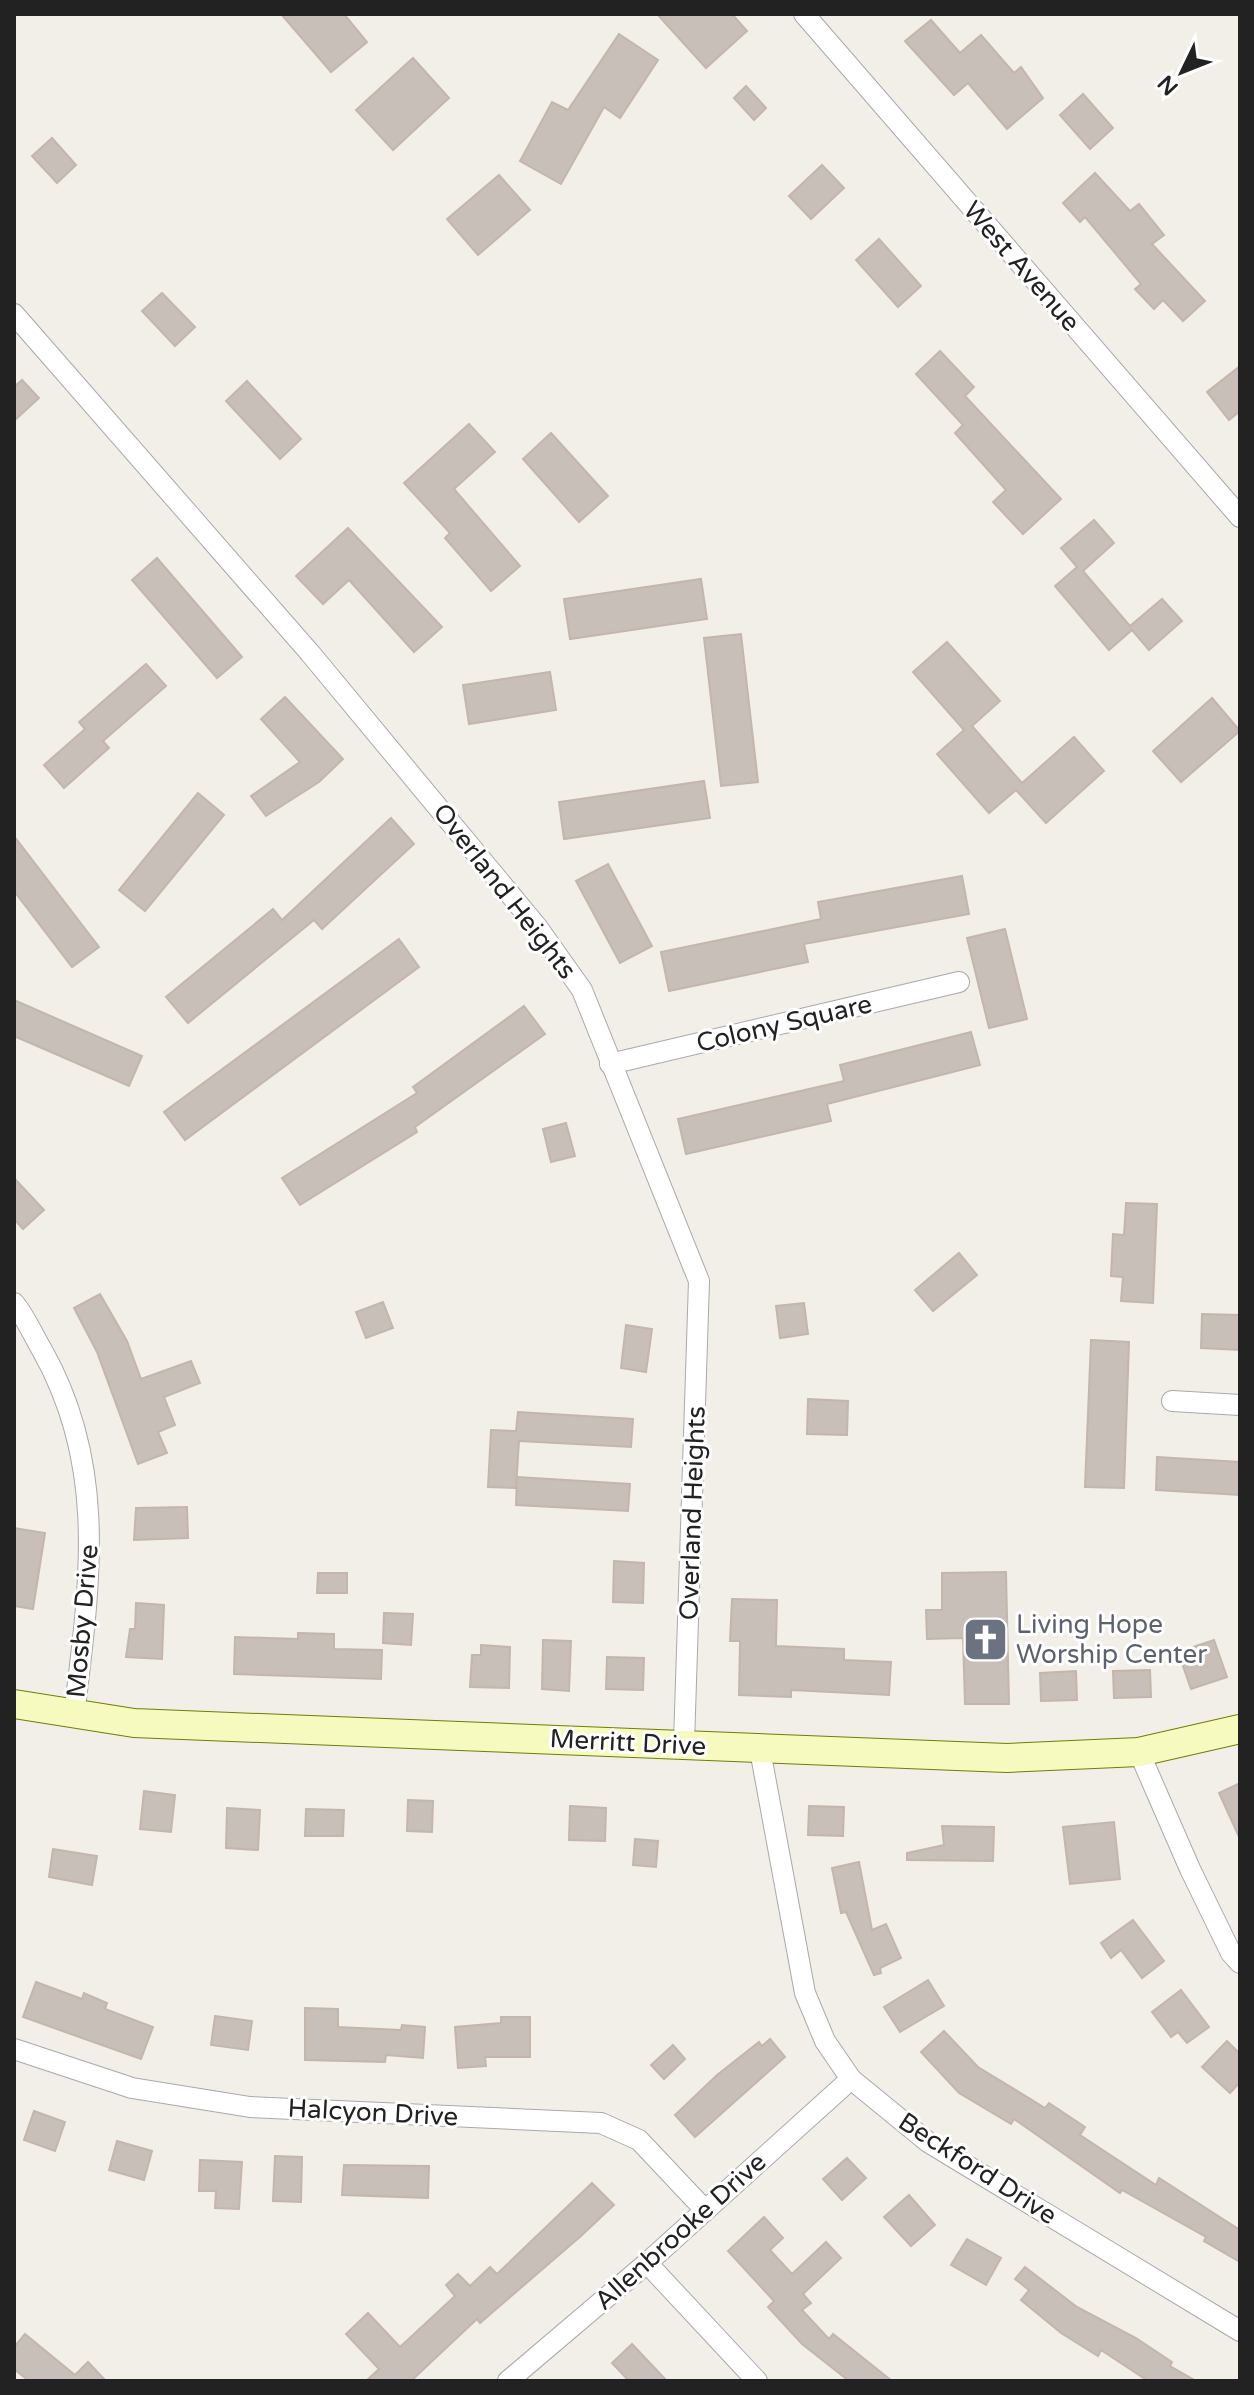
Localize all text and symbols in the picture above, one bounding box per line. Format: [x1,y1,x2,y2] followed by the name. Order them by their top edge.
[1142,32,1222,112] north arrow
[1153,70,1184,100] text: N
[957,195,1086,338] street label: West Avenue
[426,797,583,985] street label: Overland Heights
[693,988,875,1059] street label: Colony Square
[673,1405,712,1621] street label: Overland Heights
[60,1543,105,1699] street label: Mosby Drive
[1016,1609,1207,1670] place label: Living Hope Worship Center
[961,1615,1009,1663] church icon: Living Hope Worship Center
[549,1723,707,1762] street label: Merritt Drive
[287,2093,459,2132] street label: Halcyon Drive
[893,2106,1063,2231] street label: Beckford Drive
[588,2146,772,2316] street label: Allenbrooke Drive

